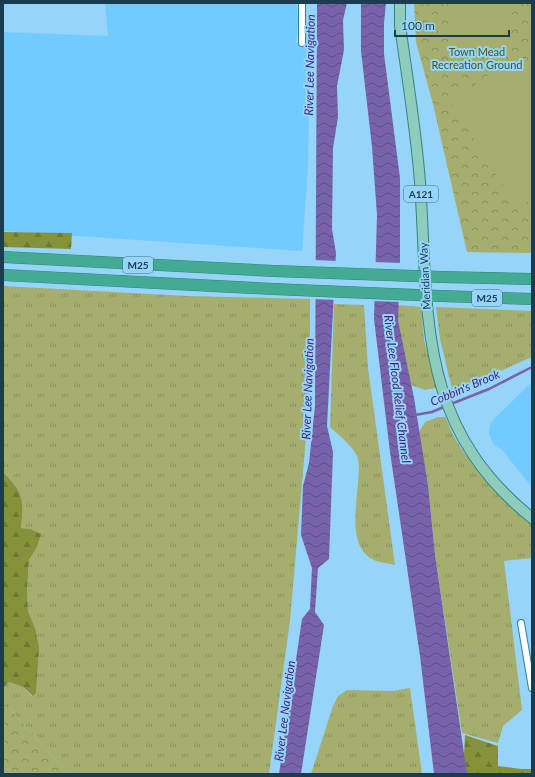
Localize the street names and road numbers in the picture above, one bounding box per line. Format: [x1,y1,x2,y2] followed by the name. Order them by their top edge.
[404,186,438,202] road number: A121
[416,242,433,310] street label: Meridian Way
[123,257,153,273] road number: M25
[472,290,502,306] road number: M25

